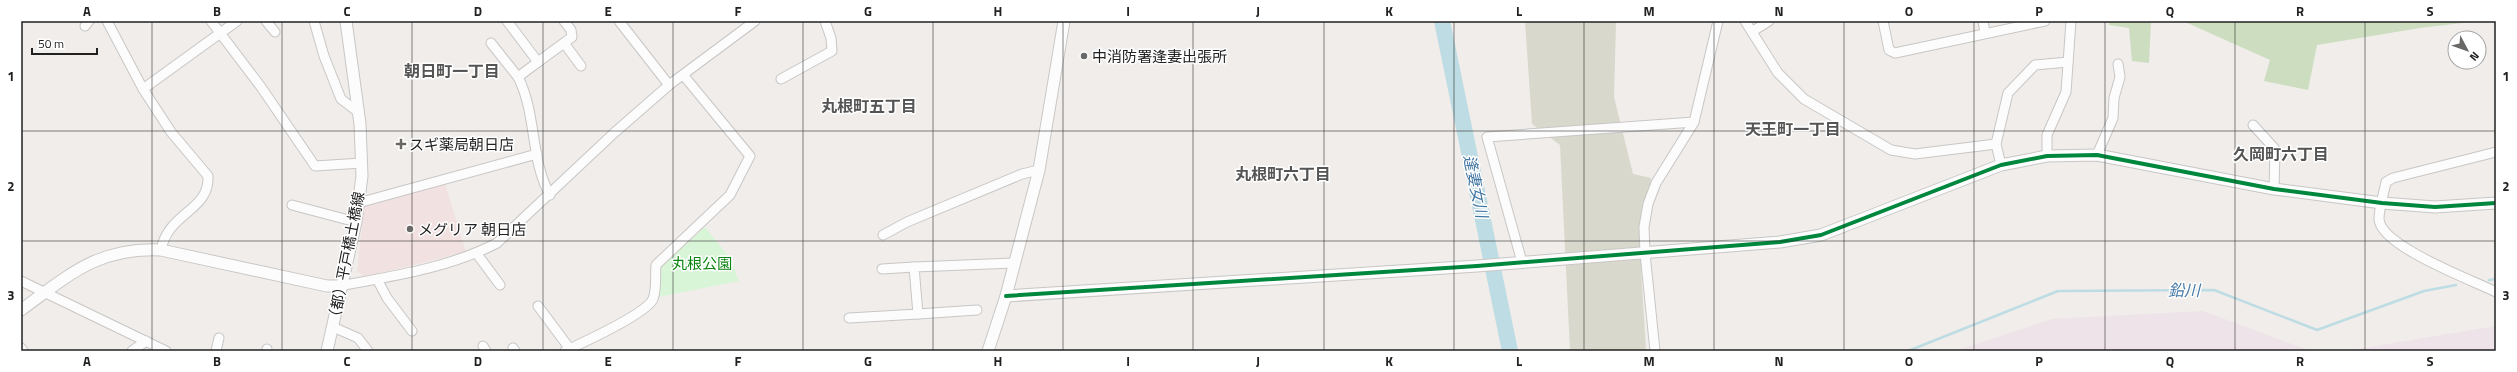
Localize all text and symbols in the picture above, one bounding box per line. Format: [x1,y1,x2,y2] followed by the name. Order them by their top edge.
[83,1,91,21] text: A
[213,1,221,21] text: B
[343,1,351,21] text: C
[474,1,482,21] text: D
[604,1,612,21] text: E
[735,1,742,21] text: F
[864,1,872,21] text: G
[994,1,1002,21] text: H
[1126,1,1130,21] text: I
[1256,1,1260,21] text: J
[1385,1,1393,21] text: K
[1516,1,1522,21] text: L
[1643,1,1655,21] text: M
[1774,1,1784,21] text: N
[1905,1,1913,21] text: O
[2035,1,2043,21] text: P
[2166,1,2174,21] text: Q
[2296,1,2304,21] text: R
[2426,1,2434,21] text: S
[32,30,97,56] scale bar
[2447,30,2487,70] north arrow
[38,34,64,53] text: 50 m
[1092,45,1227,68] place label: 中消防署逢妻出張所
[2466,48,2483,65] text: N
[1079,51,1089,61] marker: 中消防署逢妻出張所
[404,59,500,83] district label: 朝日町一丁目
[7,66,15,86] text: 1
[2502,66,2510,86] text: 1
[821,94,917,118] district label: 丸根町五丁目
[1745,117,1841,141] district label: 天王町一丁目
[409,133,514,156] place label: スギ薬局朝日店
[396,139,406,149] marker: スギ薬局朝日店
[2233,142,2329,166] district label: 久岡町六丁目
[1458,152,1495,222] water label: 逢妻女川
[1235,162,1331,186] district label: 丸根町六丁目
[7,176,15,196] text: 2
[2502,176,2510,196] text: 2
[322,190,370,326] street label: （都）平戸橋土橋線
[418,218,526,241] place label: メグリア 朝日店
[405,224,415,234] marker: メグリア 朝日店
[672,252,732,275] park label: 丸根公園
[2168,278,2202,302] water label: 鉛川
[7,285,15,305] text: 3
[2502,285,2510,305] text: 3
[83,351,91,371] text: A
[213,351,221,371] text: B
[343,351,351,371] text: C
[474,351,482,371] text: D
[604,351,612,371] text: E
[735,351,742,371] text: F
[864,351,872,371] text: G
[994,351,1002,371] text: H
[1126,351,1130,371] text: I
[1256,351,1260,371] text: J
[1385,351,1393,371] text: K
[1516,351,1522,371] text: L
[1643,351,1655,371] text: M
[1774,351,1784,371] text: N
[1905,351,1913,371] text: O
[2035,351,2043,371] text: P
[2166,351,2174,371] text: Q
[2296,351,2304,371] text: R
[2426,351,2434,371] text: S

